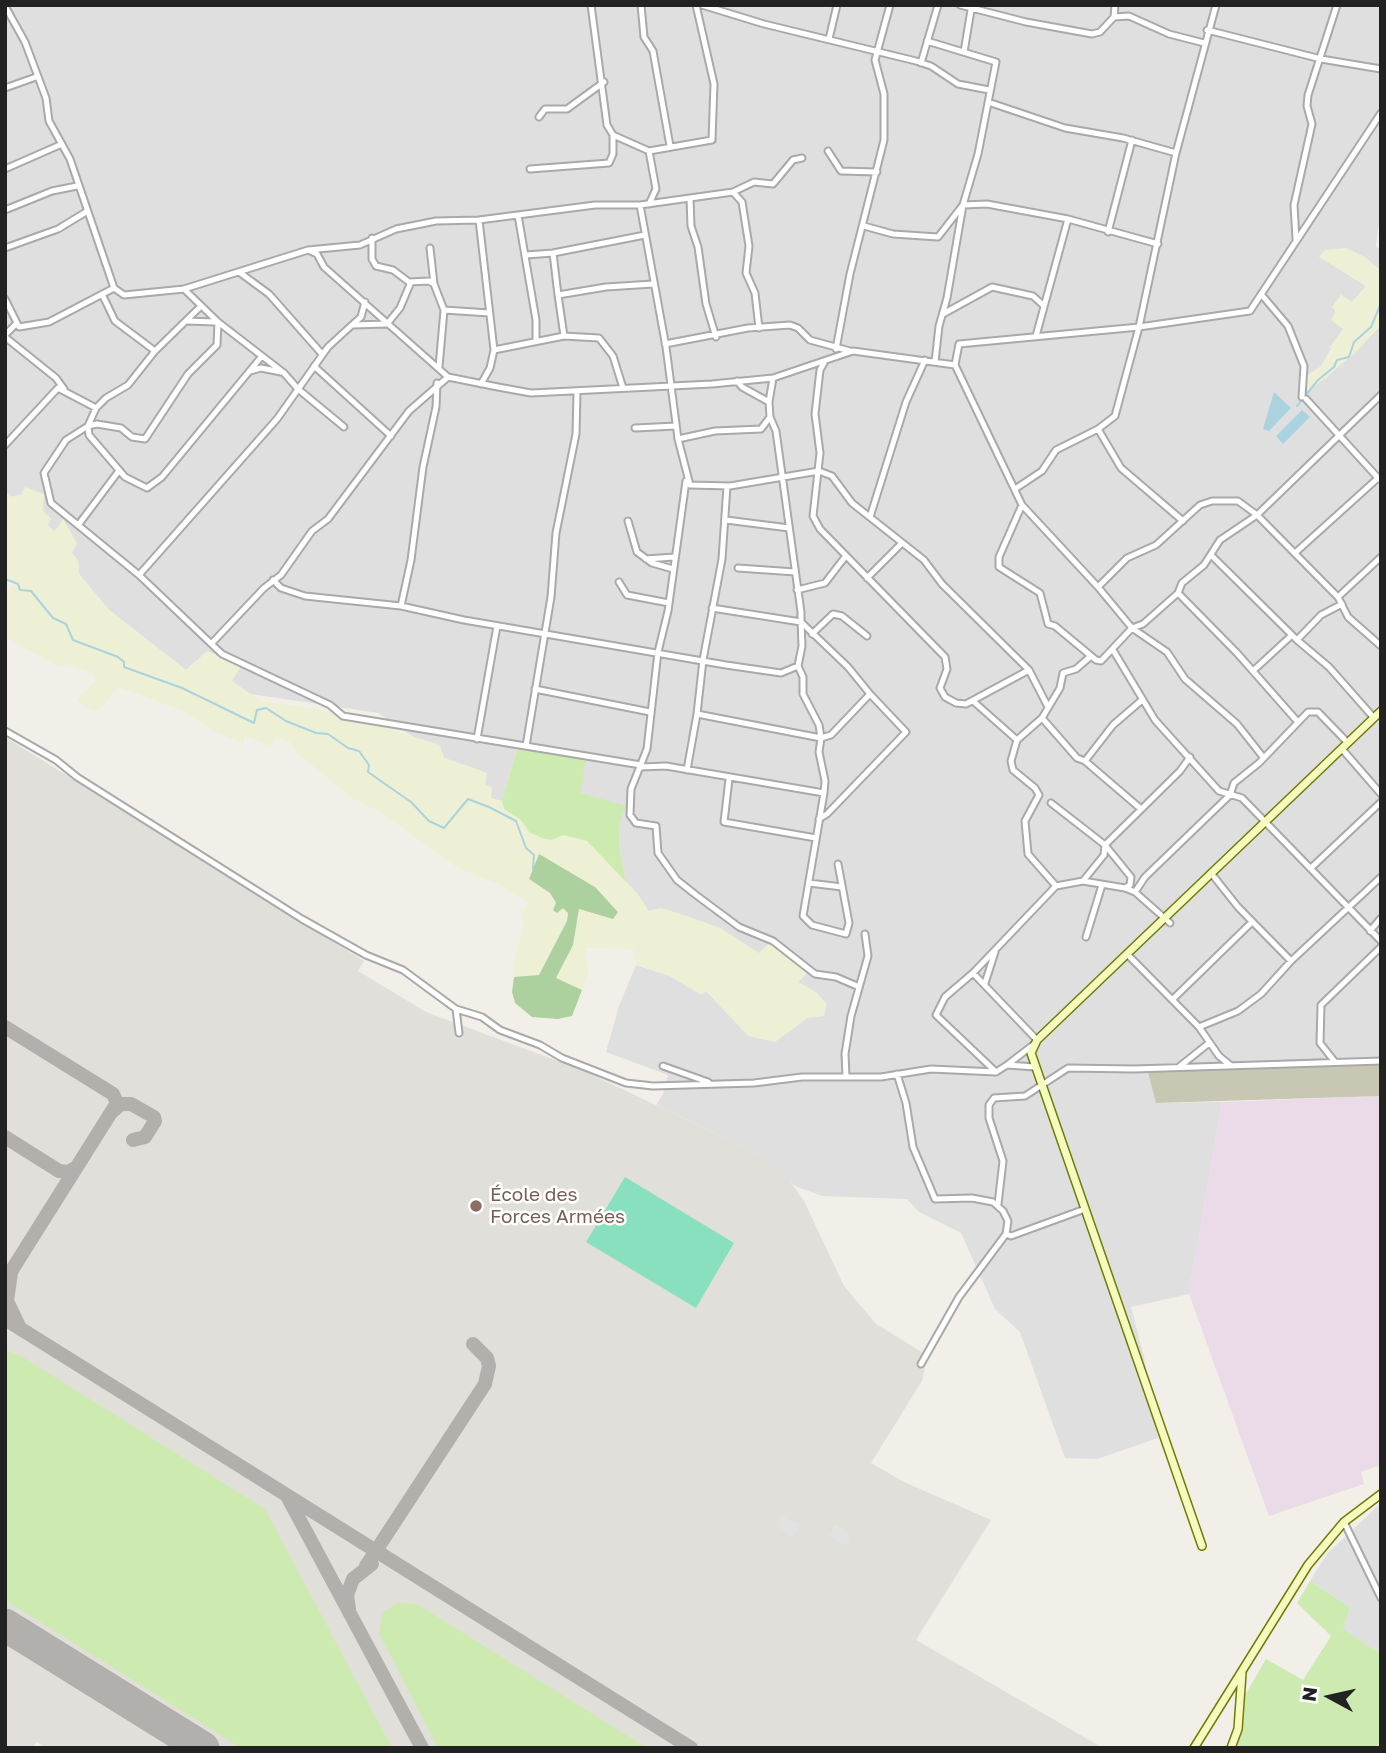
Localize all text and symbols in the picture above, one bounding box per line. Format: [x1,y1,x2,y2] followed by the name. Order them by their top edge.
[490,1184,625,1228] place label: École des Forces Armées
[468,1198,484,1214] marker: École des Forces Armées
[1295,1662,1365,1732] north arrow
[1296,1685,1321,1703] text: N

